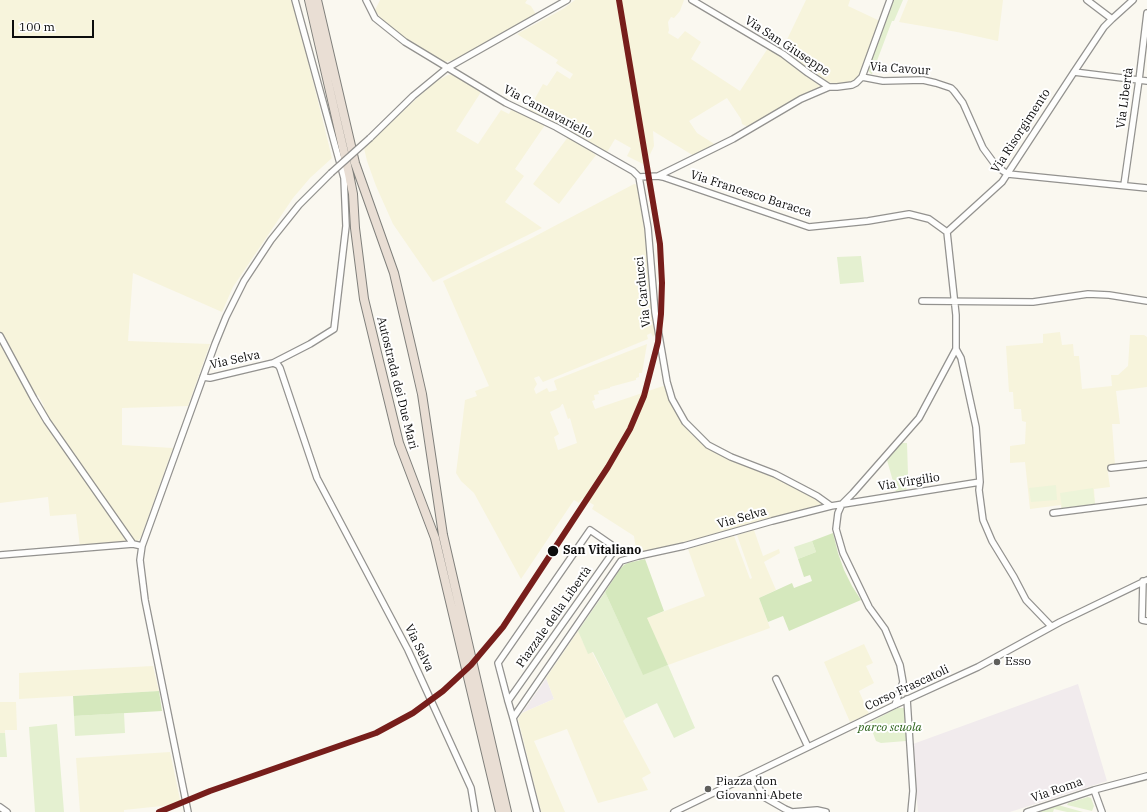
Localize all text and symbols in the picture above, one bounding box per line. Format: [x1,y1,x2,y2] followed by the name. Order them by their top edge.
[14,12,96,38] scale bar
[742,13,832,79] street label: Via San Giuseppe
[19,19,55,34] text: 100 m
[869,60,931,78] street label: Via Cavour
[1114,66,1136,130] street label: Via Libertà
[501,82,595,142] street label: Via Cannavariello
[988,86,1054,176] street label: Via Risorgimento
[688,168,814,220] street label: Via Francesco Baracca
[632,256,654,328] street label: Via Carducci
[374,315,420,451] street label: Autostrada dei Due Mari
[209,348,261,372] street label: Via Selva
[877,470,941,494] street label: Via Virgilio
[716,504,768,532] street label: Via Selva
[546,544,560,558] marker: San Vitaliano
[563,544,641,558] place label: San Vitaliano
[514,564,594,670] street label: Piazzale della Libertà
[401,622,437,674] street label: Via Selva
[1005,655,1031,669] place label: Esso
[992,657,1002,667] marker: Esso
[863,662,951,714] street label: Corso Frascatoli
[858,721,922,735] park label: parco scuola
[1029,774,1085,806] street label: Via Roma
[716,775,802,803] place label: Piazza don Giovanni Abete
[703,784,713,794] marker: Piazza don Giovanni Abete

